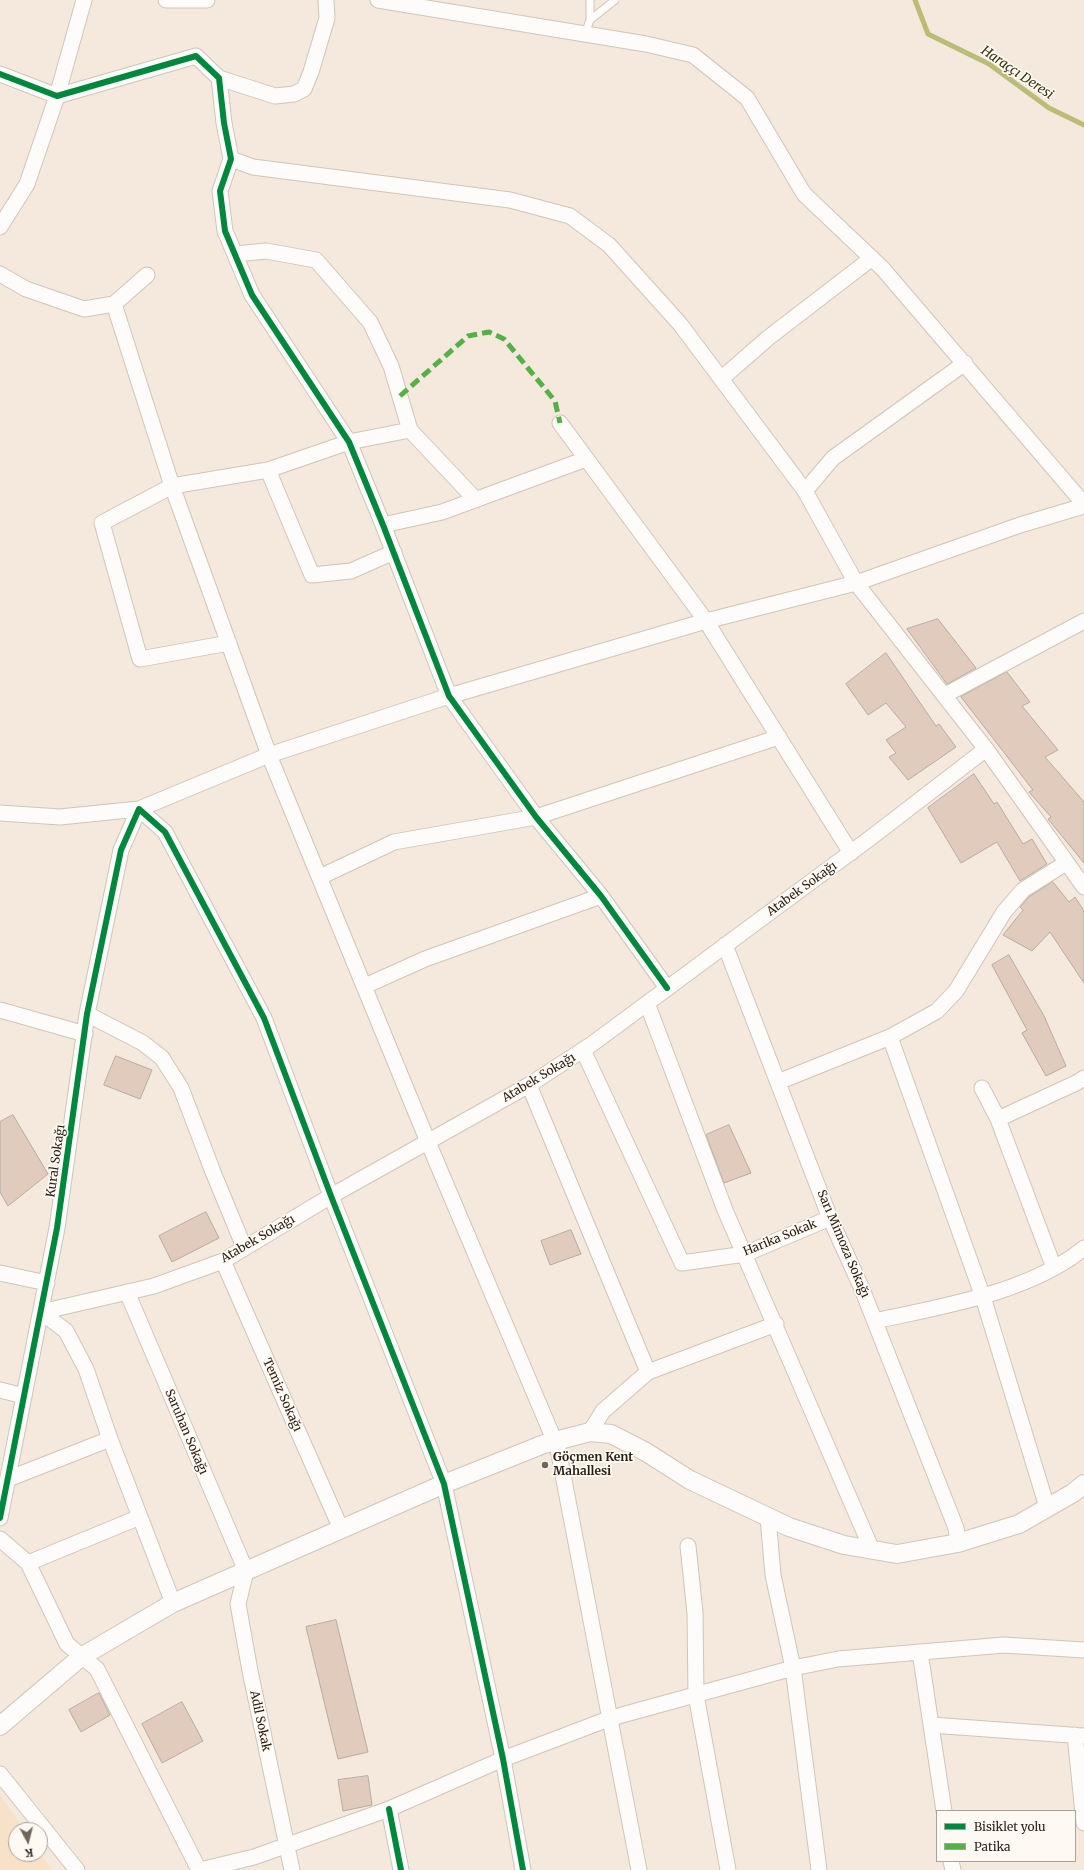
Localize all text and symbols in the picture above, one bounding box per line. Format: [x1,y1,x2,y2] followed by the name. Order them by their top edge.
[978,43,1056,103] water label: Haraççı Deresi
[764,859,840,919] street label: Atabek Sokağı
[500,1050,578,1106] street label: Atabek Sokağı
[44,1124,68,1198] street label: Kural Sokağı
[814,1188,872,1300] street label: Sarı Mimoza Sokağı
[218,1212,298,1266] street label: Atabek Sokağı
[741,1217,819,1259] street label: Harika Sokak
[259,1356,305,1434] street label: Temiz Sokağı
[162,1387,210,1477] street label: Saruhan Sokağı
[553,1451,633,1479] place label: Göçmen Kent Mahallesi
[540,1460,550,1470] marker: Göçmen Kent Mahallesi
[247,1689,273,1753] street label: Adil Sokak
[936,1810,1076,1862] legend
[974,1819,1046,1834] text: Bisiklet yolu
[8,1822,48,1862] north arrow
[974,1839,1011,1854] text: Patika
[24,1845,34,1860] text: K

